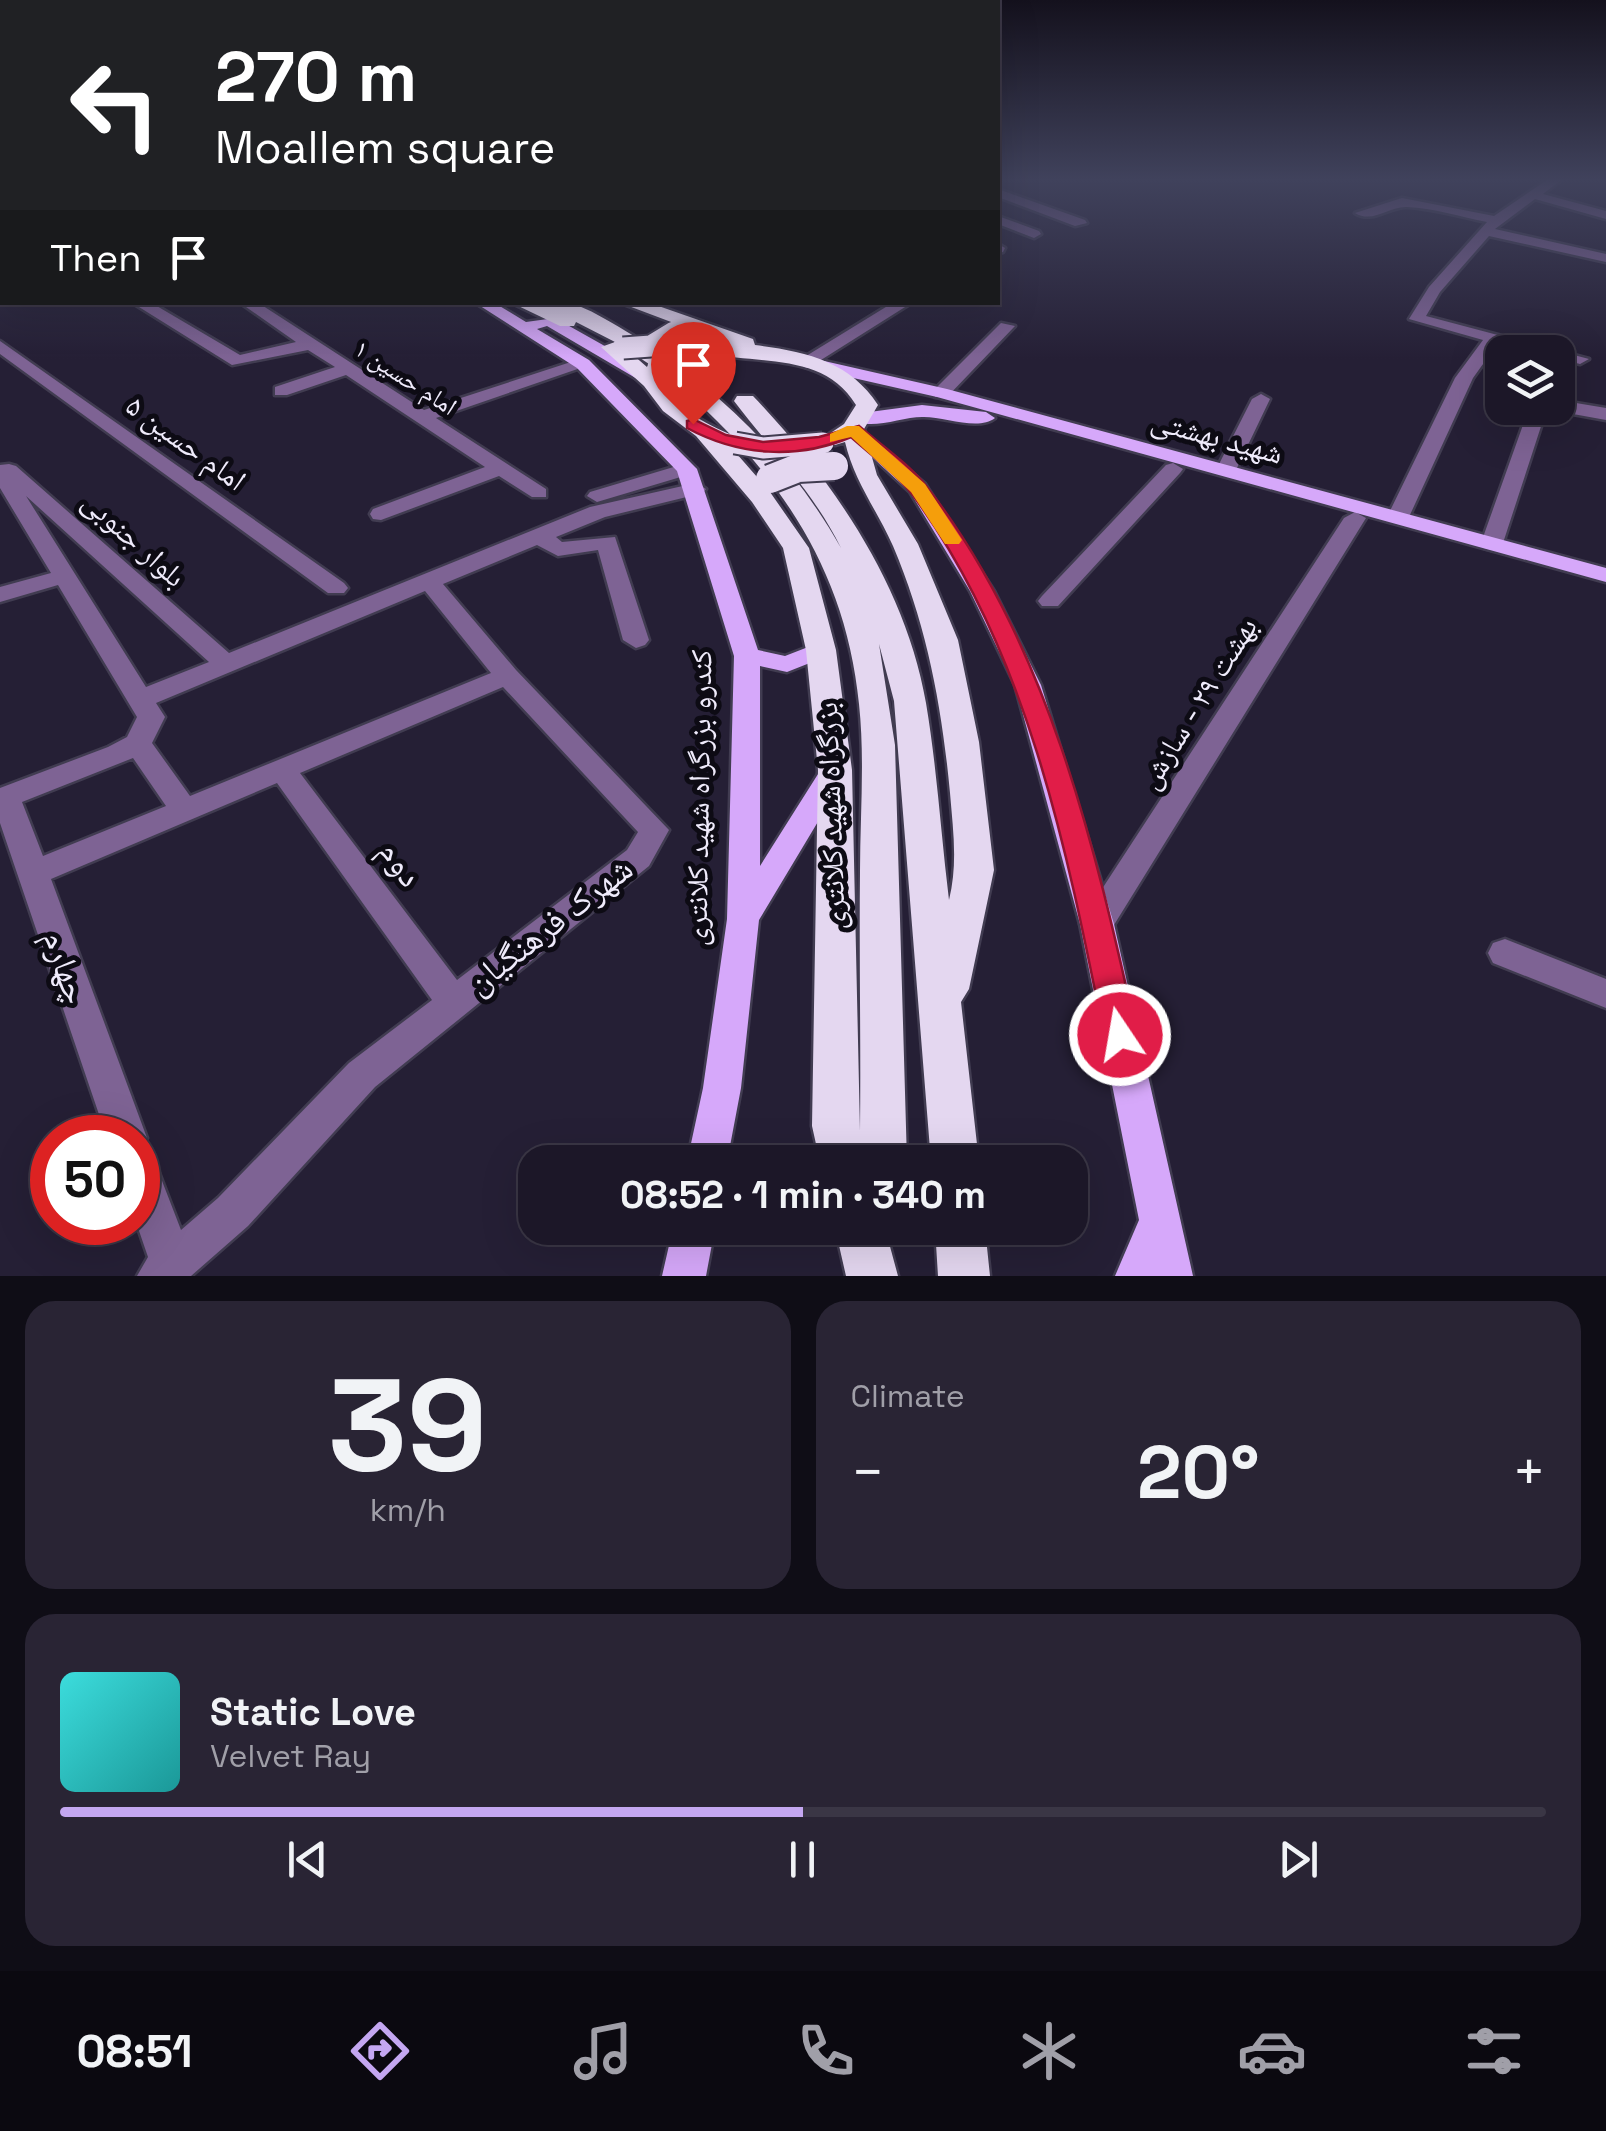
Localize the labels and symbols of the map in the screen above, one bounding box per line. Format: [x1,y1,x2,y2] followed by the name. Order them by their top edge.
[651,322,736,425] pin
[348,332,463,423] street label: امام حسین ۱
[118,386,254,499] street label: امام حسین ۵
[1147,400,1287,473] street label: شهید بهشتی
[74,482,195,596] street label: بلوار جنوبی
[1129,610,1266,796] street label: بهشت ۲۹ - سازش
[676,649,721,947] street label: کندرو بزرگراه شهید کلانتری
[807,701,854,931] street label: بزرگراه شهید کلانتری
[368,831,433,896] street label: دوم
[457,846,641,1004] street label: شهرک فرهنگیان
[32,924,99,1010] street label: چهارم
[1068,983,1172,1087] position arrow
[30,1115,160,1245] speed limit sign: 50

